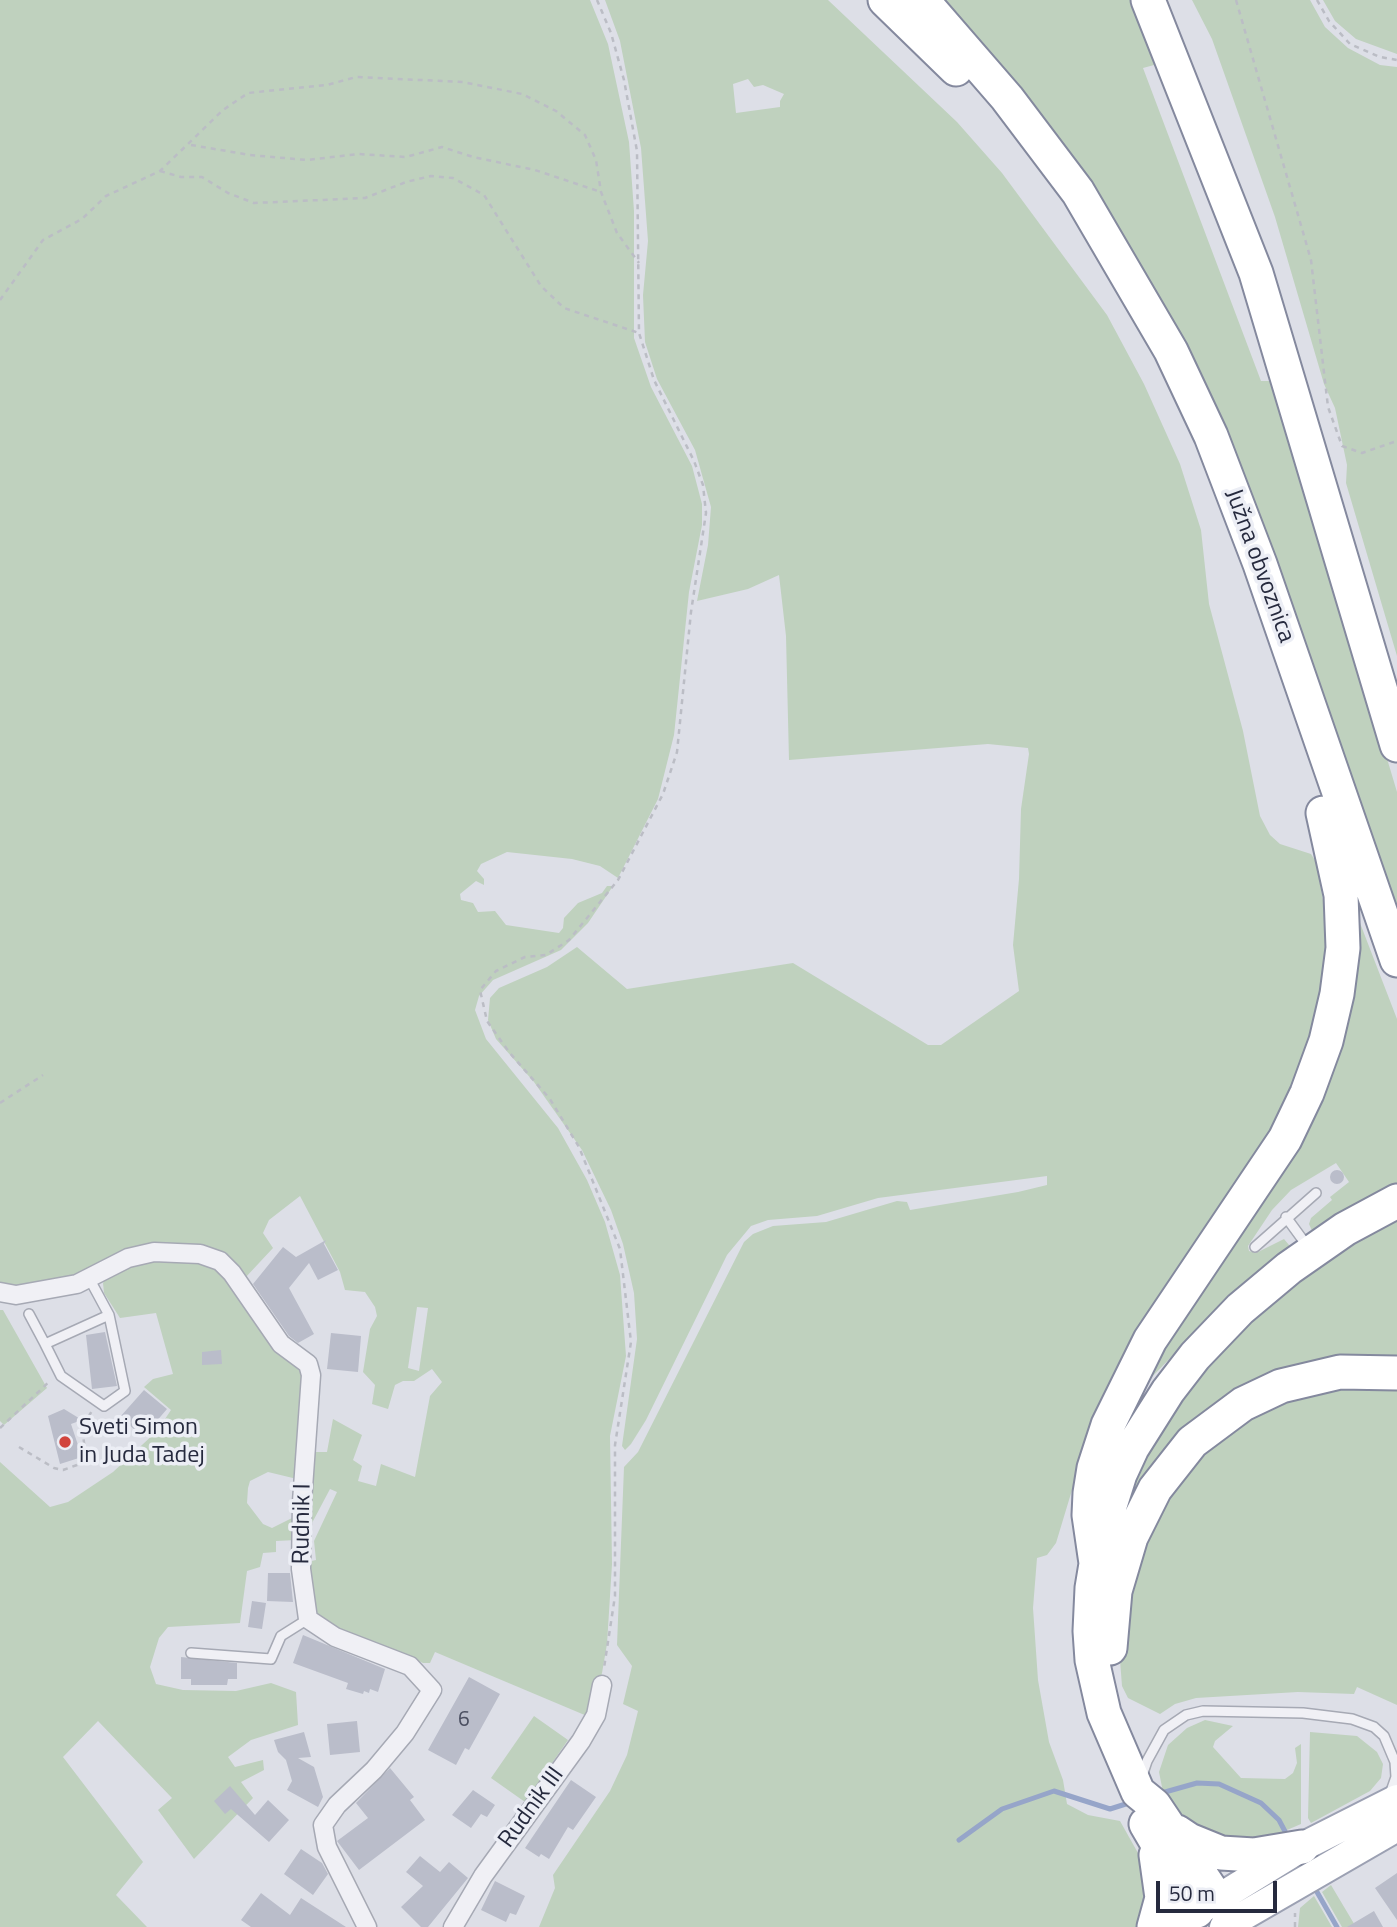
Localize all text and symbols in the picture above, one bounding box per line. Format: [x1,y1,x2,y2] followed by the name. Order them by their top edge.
[1218,485,1300,647] street label: Južna obvoznica
[79,1414,205,1470] place label: Sveti Simon in Juda Tadej
[57,1434,73,1450] marker: Sveti Simon in Juda Tadej
[288,1483,318,1565] street label: Rudnik I
[458,1708,470,1734] house number: 6
[493,1762,571,1854] street label: Rudnik III
[1159,1868,1280,1912] scale bar
[1169,1877,1215,1909] text: 50 m

